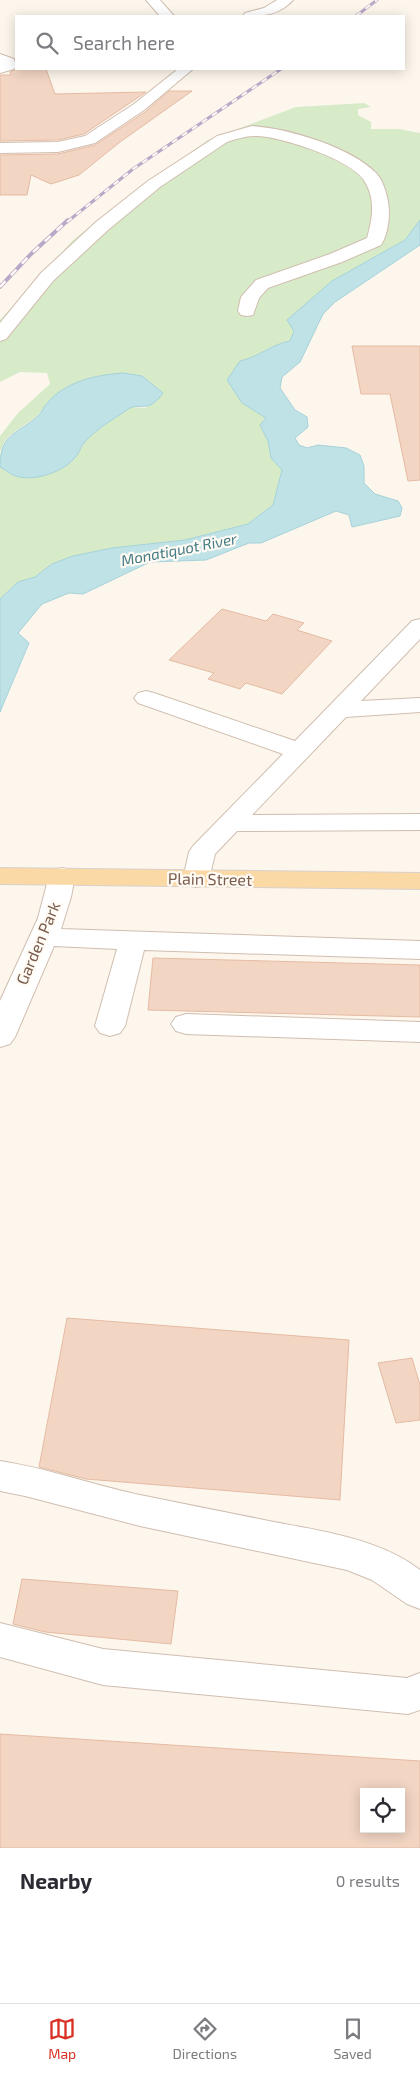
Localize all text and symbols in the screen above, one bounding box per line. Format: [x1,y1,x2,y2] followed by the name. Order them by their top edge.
[15,15,405,70] search box
[33,29,61,57] icon: search
[73,31,175,54] text: Search here
[119,529,239,569] water label: Monatiquot River
[168,868,252,889] street label: Plain Street
[12,898,64,987] street label: Garden Park
[360,1788,405,1833] map controls
[360,1788,405,1833] button: locate
[20,1868,92,1893] text: Nearby
[336,1871,400,1890] text: 0 results
[48,2015,76,2062] tab: Map
[173,2015,237,2062] tab: Directions
[333,2015,372,2062] tab: Saved

